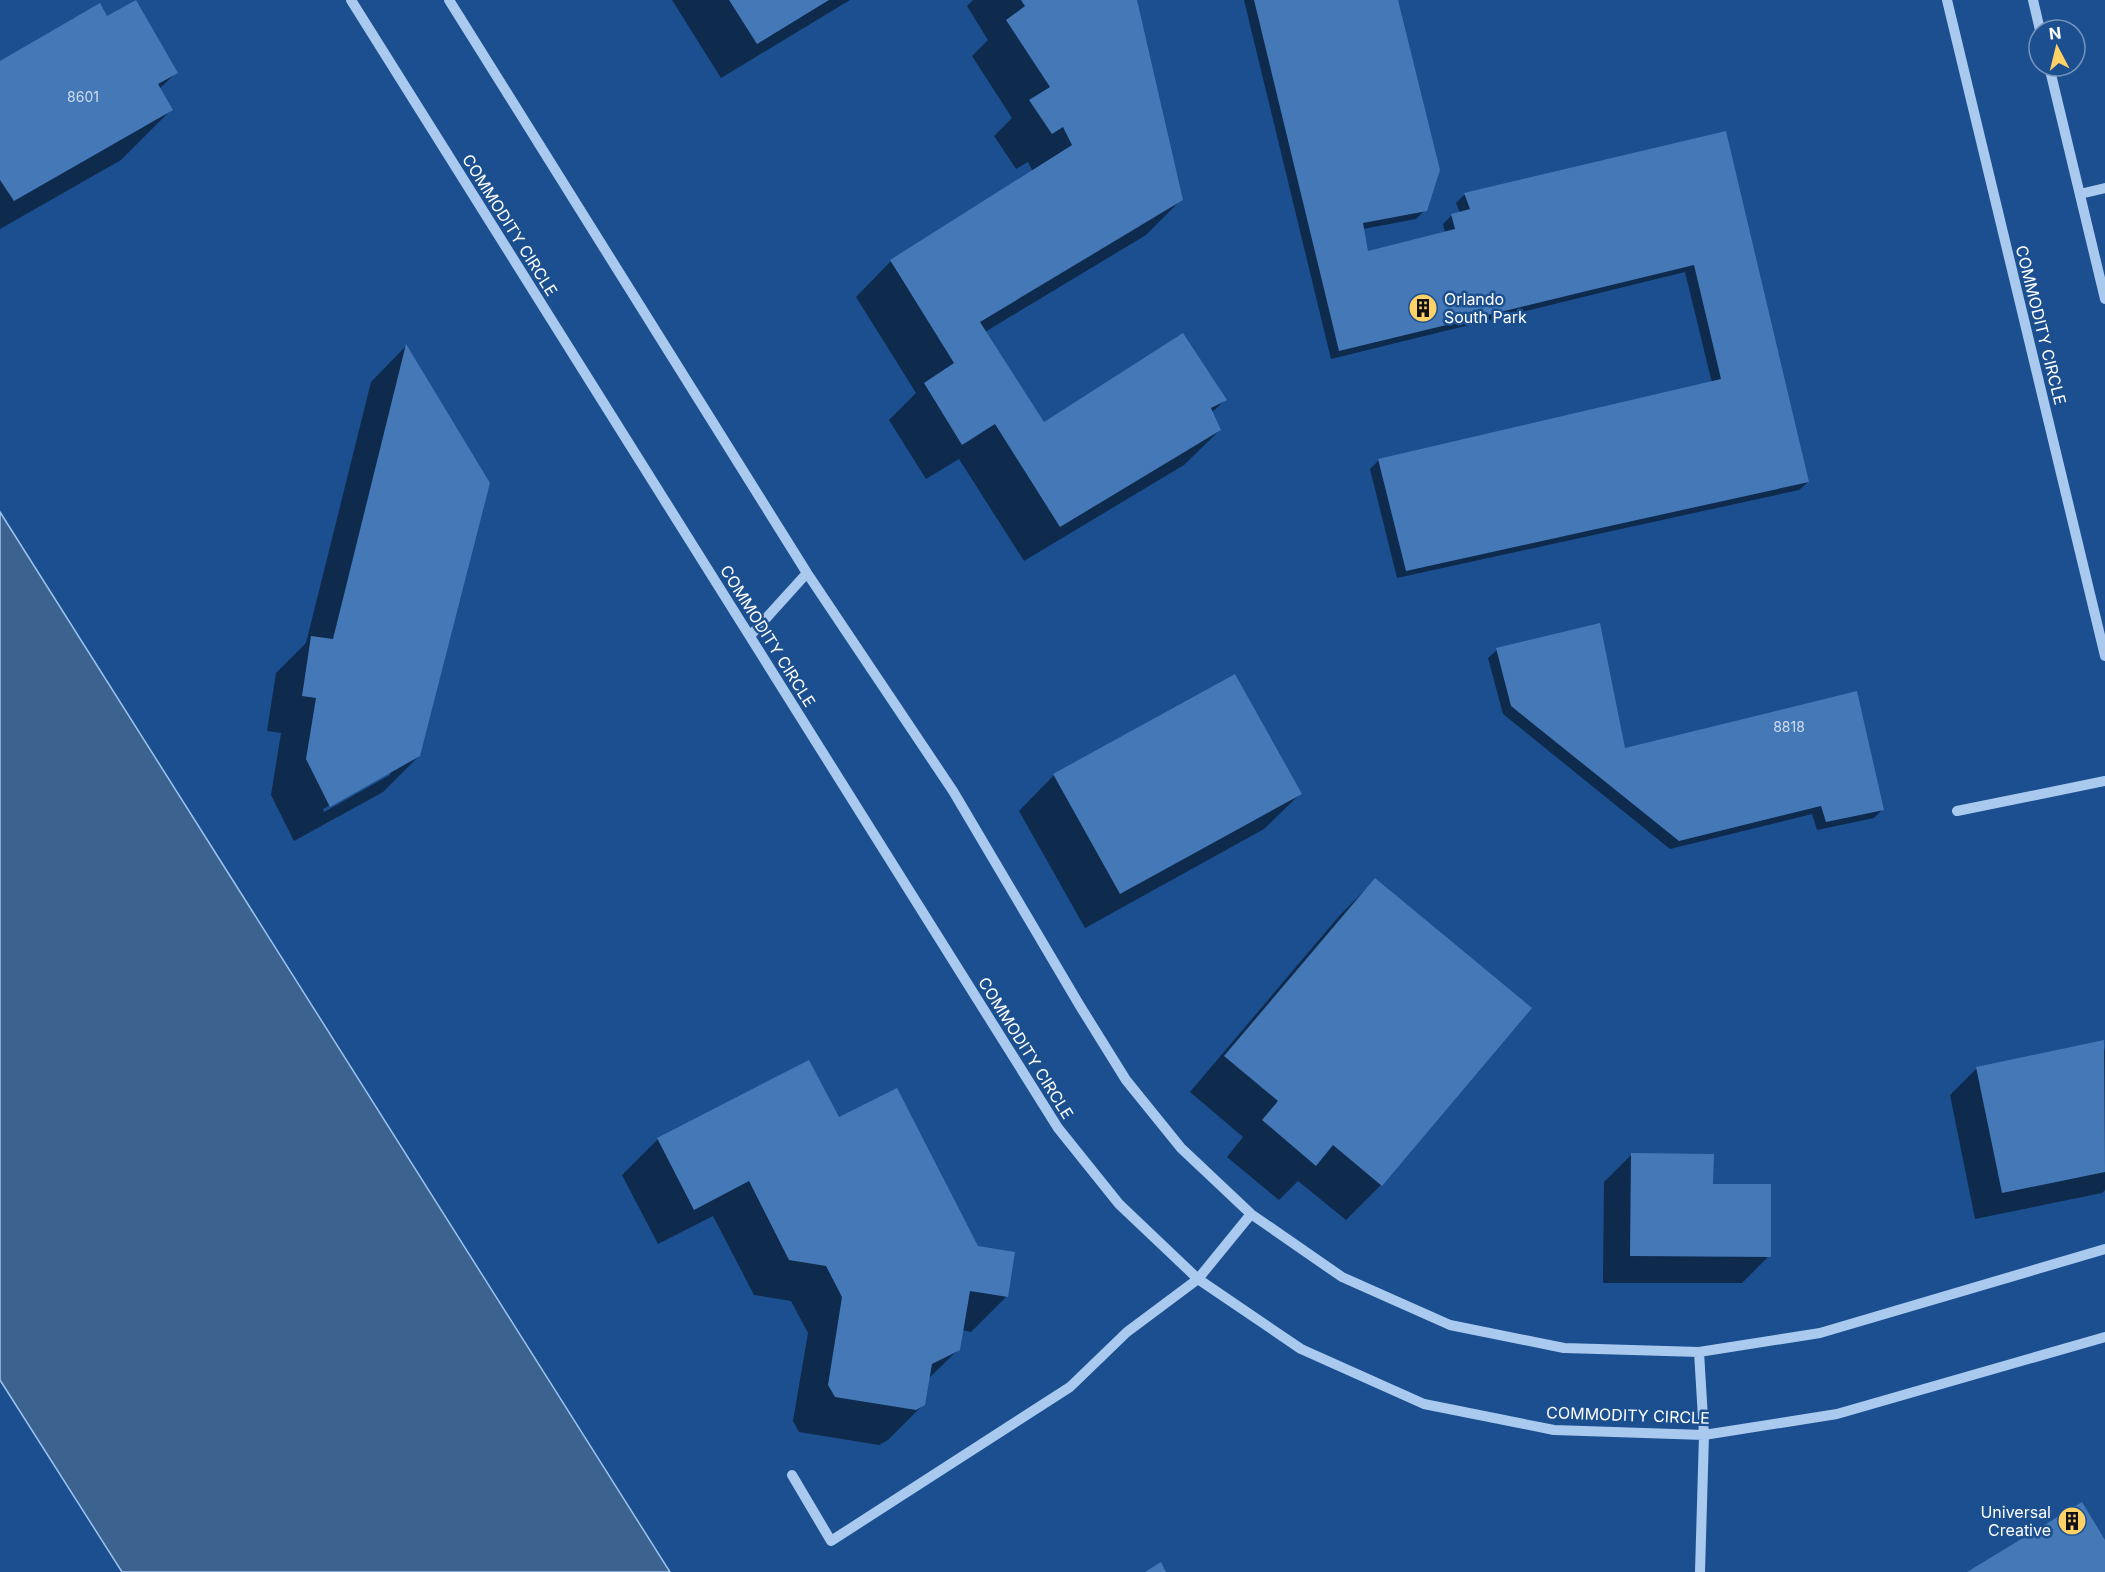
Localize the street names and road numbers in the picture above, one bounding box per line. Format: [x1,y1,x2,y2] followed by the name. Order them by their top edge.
[458,150,562,300] street label: COMMODITY CIRCLE
[2012,243,2070,407] street label: COMMODITY CIRCLE
[716,561,820,711] street label: COMMODITY CIRCLE
[974,973,1078,1123] street label: COMMODITY CIRCLE
[1546,1402,1710,1428] street label: COMMODITY CIRCLE

